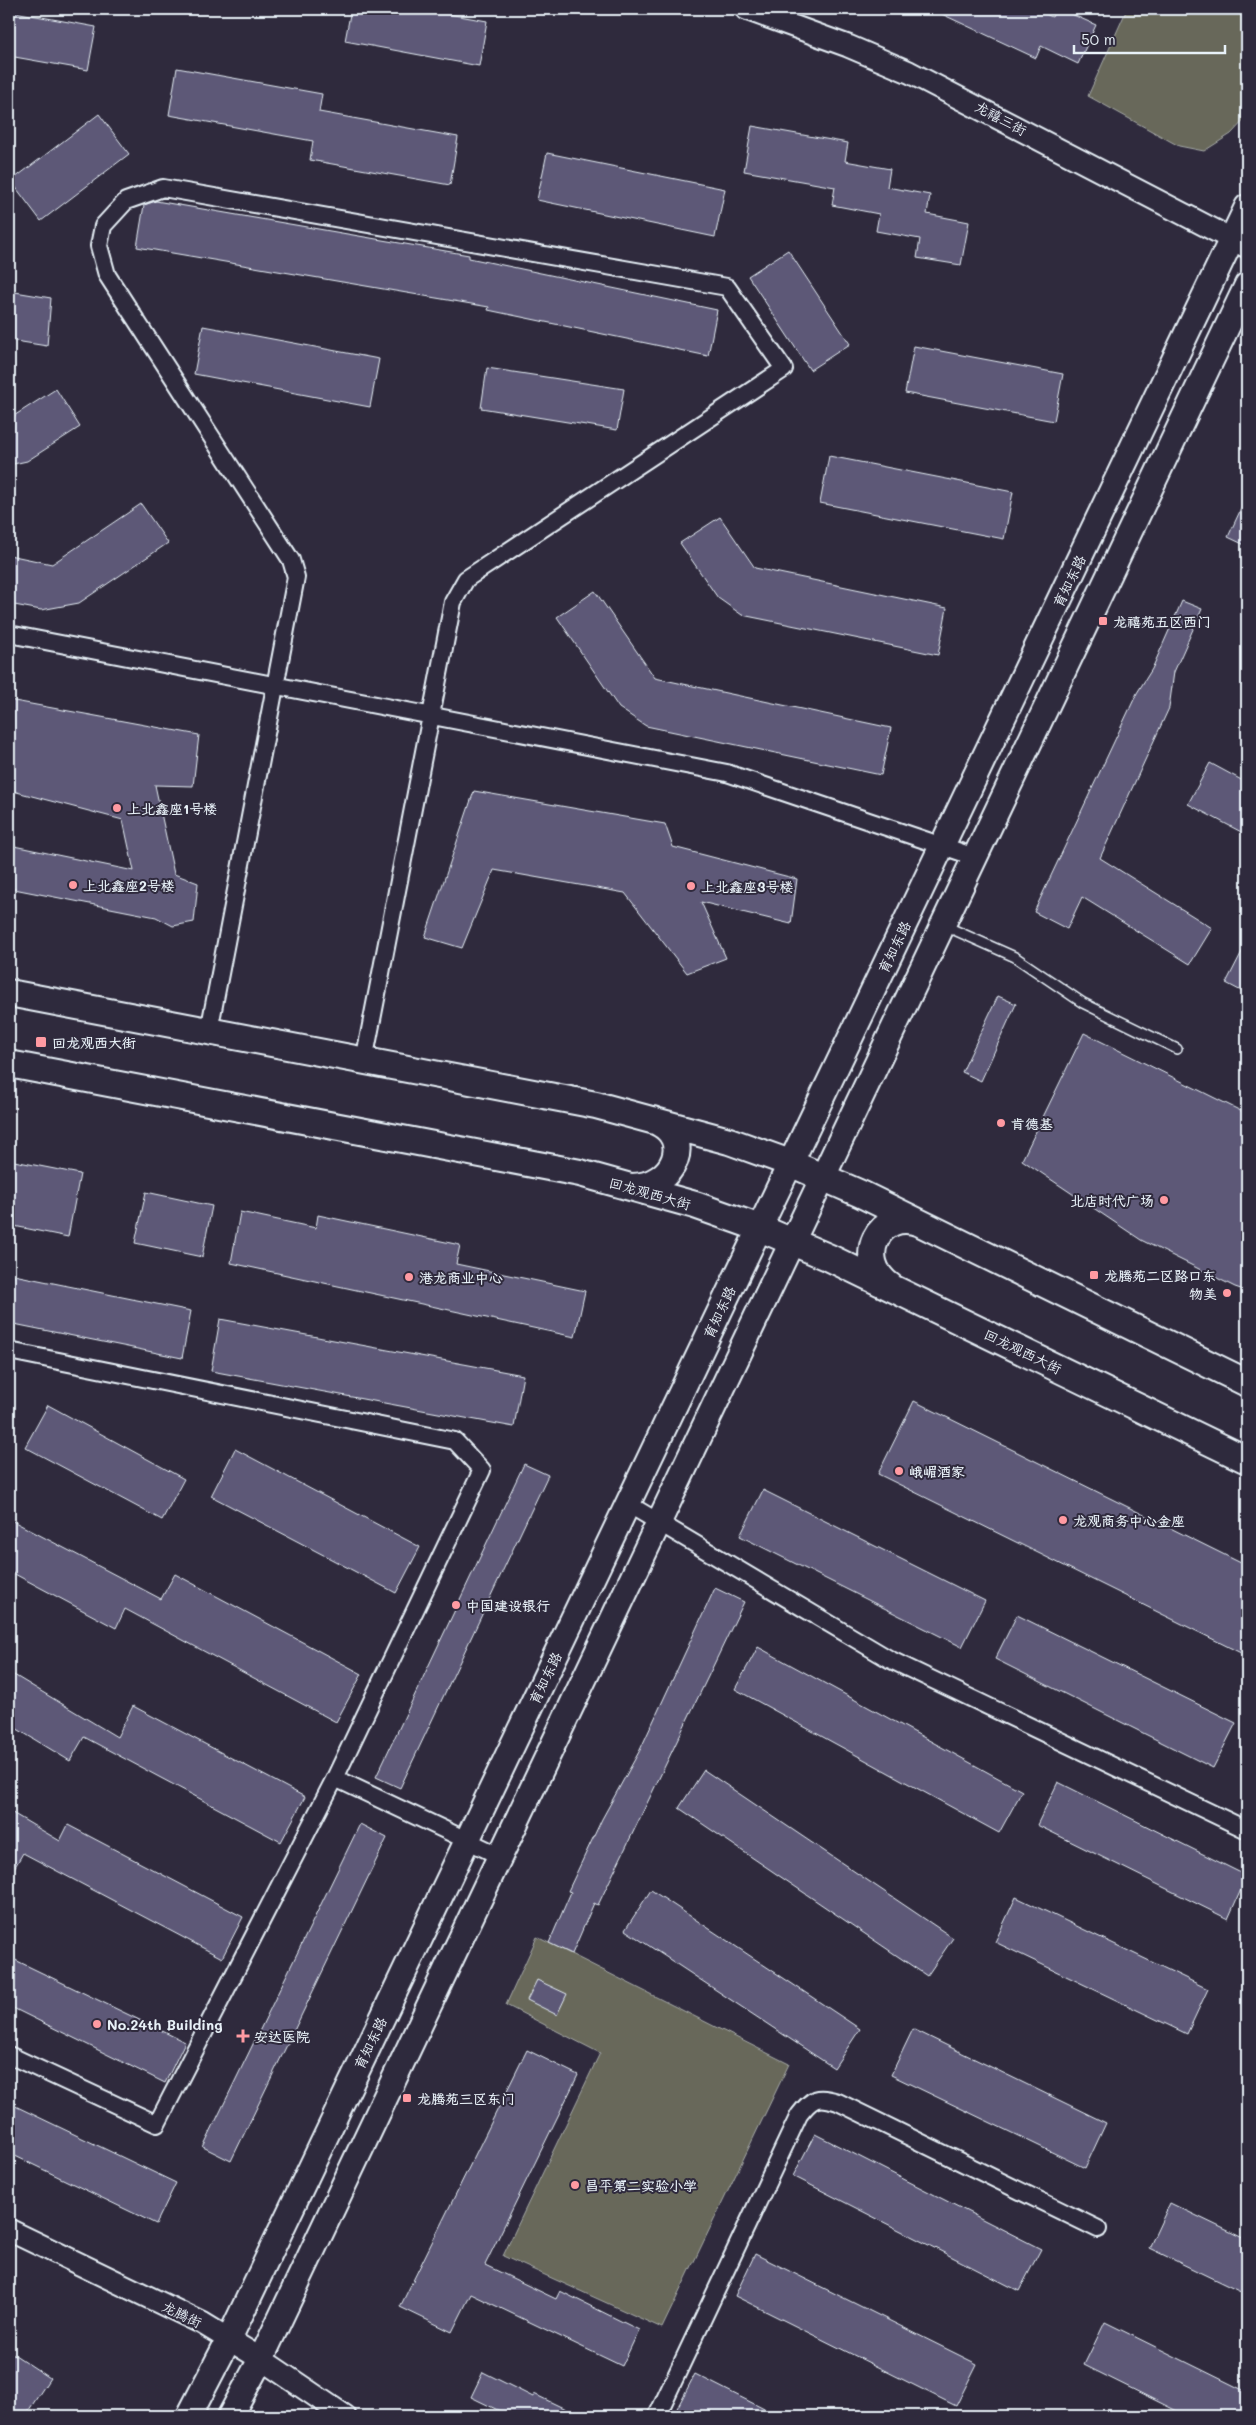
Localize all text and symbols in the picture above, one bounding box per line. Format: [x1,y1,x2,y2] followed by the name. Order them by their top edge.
[1074,22,1225,54] scale bar
[1081,29,1116,49] text: 50 m
[972,96,1030,140] street label: 龙禧三街
[1048,552,1090,610] street label: 育知东路
[1113,612,1211,631] place label: 龙禧苑五区西门
[1097,615,1109,627] marker: 龙禧苑五区西门
[127,799,217,818] place label: 上北鑫座1号楼
[111,802,123,814] marker: 上北鑫座1号楼
[83,876,175,895] place label: 上北鑫座2号楼
[701,877,793,896] place label: 上北鑫座3号楼
[67,879,79,891] marker: 上北鑫座2号楼
[685,880,697,892] marker: 上北鑫座3号楼
[873,918,915,976] street label: 育知东路
[52,1033,136,1052] place label: 回龙观西大街
[34,1035,48,1049] marker: 回龙观西大街
[1011,1114,1053,1133] place label: 肯德基
[995,1117,1007,1129] marker: 肯德基
[607,1172,693,1214] street label: 回龙观西大街
[1070,1191,1154,1210] place label: 北店时代广场
[1158,1194,1170,1206] marker: 北店时代广场
[1104,1266,1216,1285] place label: 龙腾苑二区路口东
[419,1268,503,1287] place label: 港龙商业中心
[1088,1269,1100,1281] marker: 龙腾苑二区路口东
[403,1271,415,1283] marker: 港龙商业中心
[699,1283,739,1341] street label: 育知东路
[1189,1284,1217,1303] place label: 物美
[1221,1287,1233,1299] marker: 物美
[981,1324,1065,1378] street label: 回龙观西大街
[909,1462,965,1481] place label: 峨嵋酒家
[893,1465,905,1477] marker: 峨嵋酒家
[1073,1511,1185,1530] place label: 龙观商务中心金座
[1057,1514,1069,1526] marker: 龙观商务中心金座
[466,1596,550,1615] place label: 中国建设银行
[450,1599,462,1611] marker: 中国建设银行
[524,1649,566,1707] street label: 育知东路
[349,2014,391,2072] street label: 育知东路
[107,2015,222,2034] place label: No.24th Building
[91,2018,103,2030] marker: No.24th Building
[254,2027,310,2046] place label: 安达医院
[236,2029,250,2043] marker: 安达医院
[417,2089,515,2108] place label: 龙腾苑三区东门
[401,2092,413,2104] marker: 龙腾苑三区东门
[585,2176,697,2195] place label: 昌平第二实验小学
[569,2179,581,2191] marker: 昌平第二实验小学
[159,2296,205,2332] street label: 龙腾街

